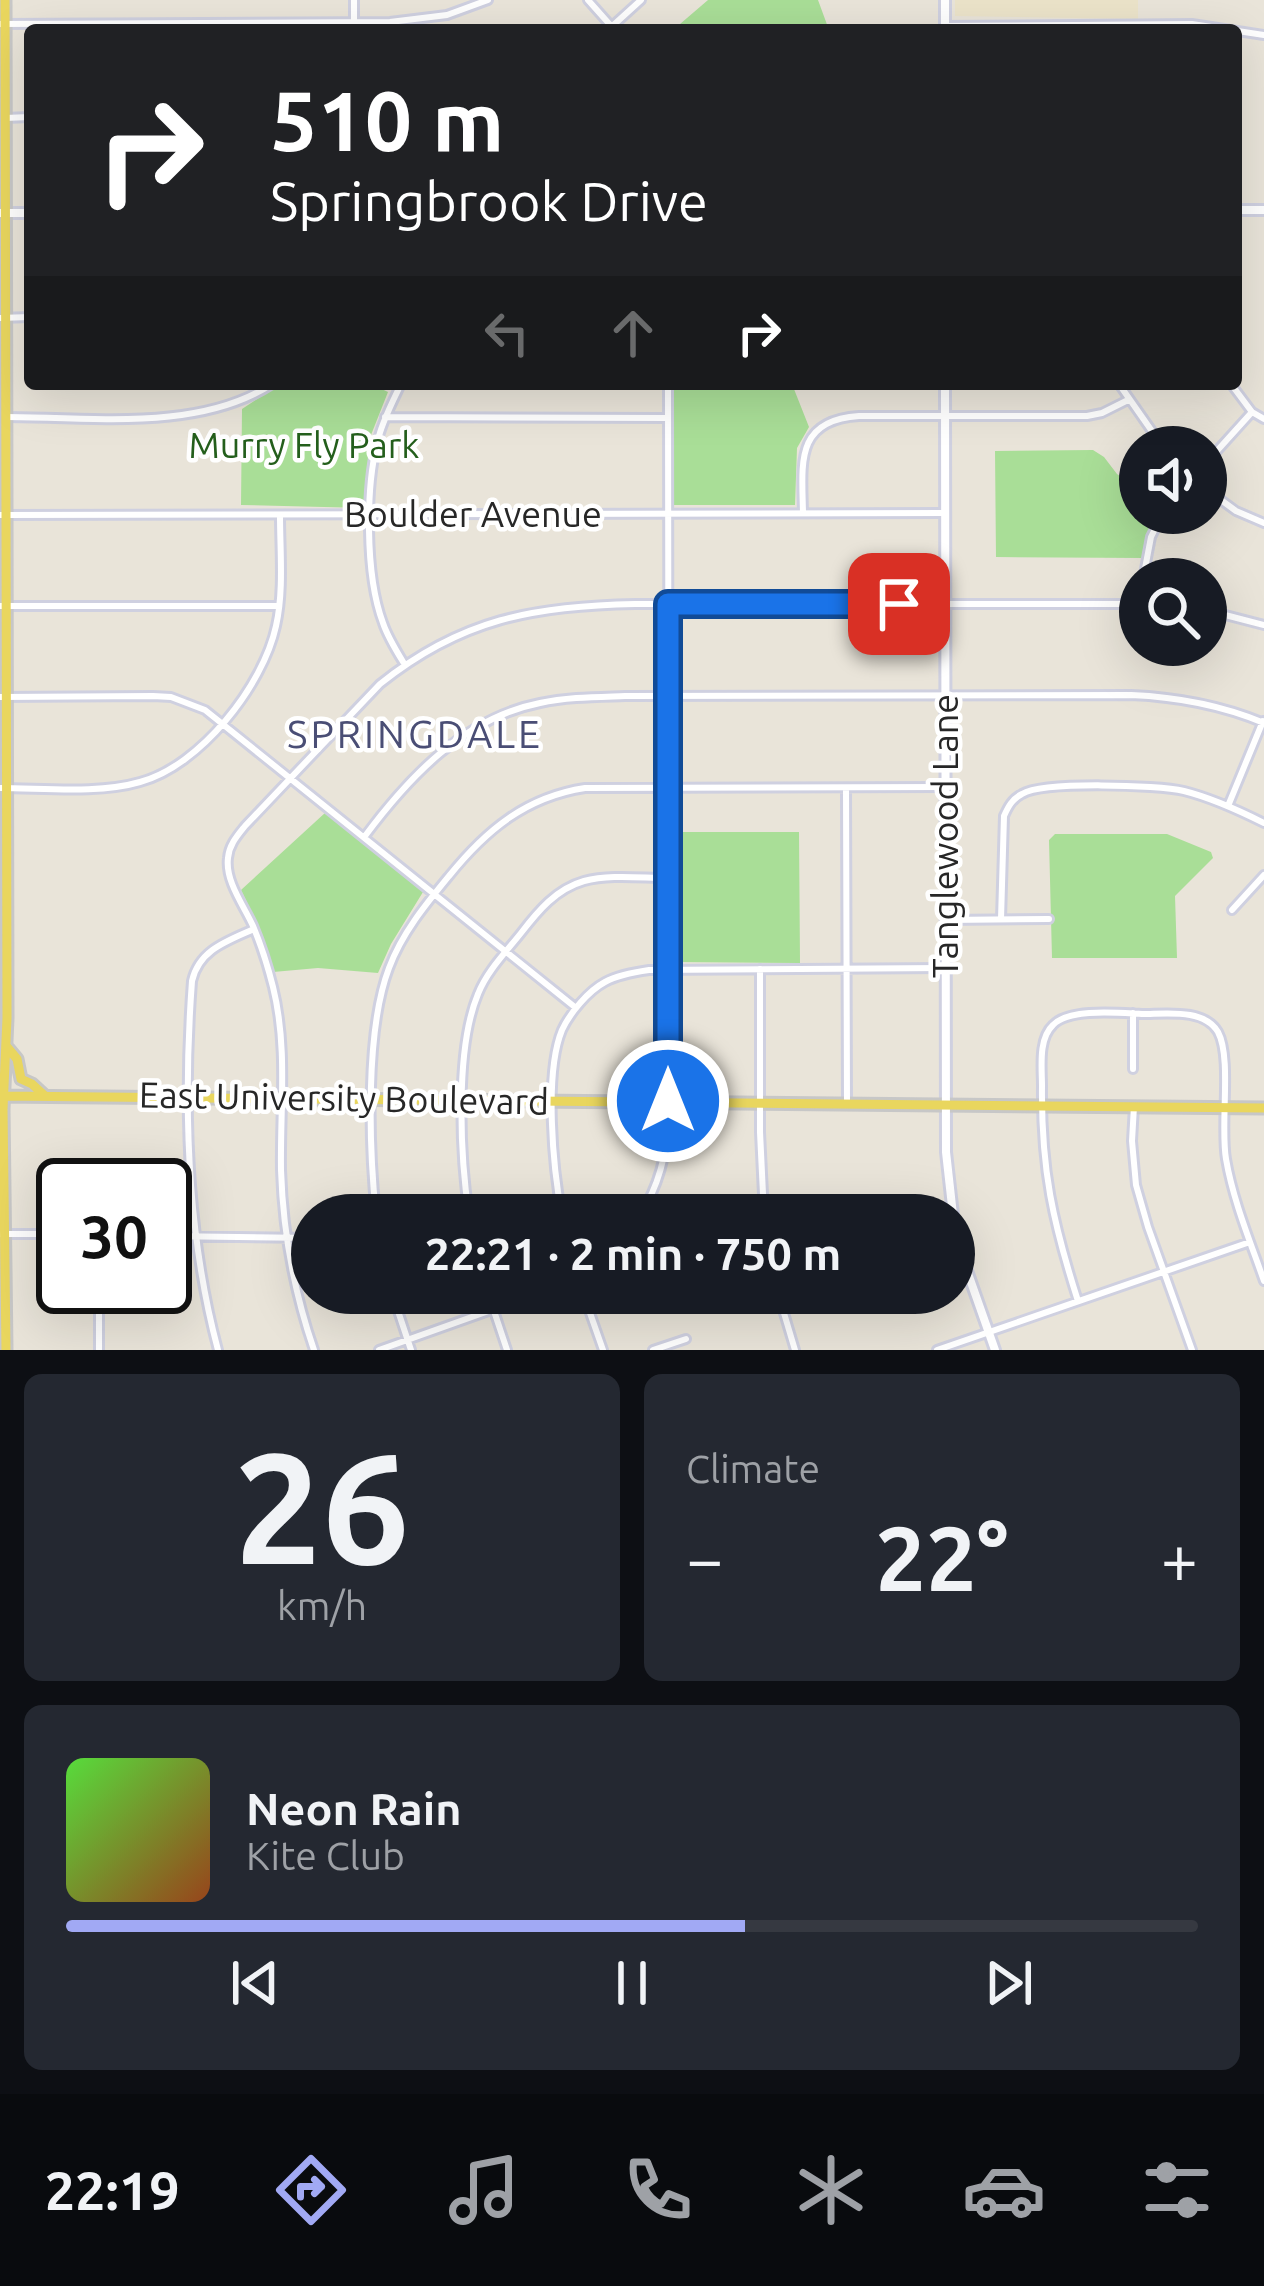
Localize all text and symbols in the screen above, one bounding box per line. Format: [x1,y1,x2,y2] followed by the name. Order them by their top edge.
[72,72,228,228] icon: right
[270,73,504,167] text: 510 m
[270,171,708,231] text: Springbrook Drive
[474,300,540,366] icon: left
[600,300,666,366] icon: ahead
[726,300,792,366] icon: right
[189,424,419,465] park label: Murry Fly Park
[1119,426,1227,666] map controls
[1119,426,1227,534] button: sound
[344,493,602,534] street label: Boulder Avenue
[848,553,950,655] pin
[1119,558,1227,666] button: search
[866,571,932,637] icon: arrive
[924,694,965,978] street label: Tanglewood Lane
[287,712,543,755] district label: SPRINGDALE
[605,1038,731,1164] position arrow
[139,1073,549,1122] street label: East University Boulevard
[36,1158,192,1314] speed limit sign: 30
[425,1228,841,1279] text: 22:21 · 2 min · 750 m
[234,1419,410,1593] text: 26
[686,1447,820,1490] text: Climate
[875,1507,1009,1608] text: 22°
[686,1521,723,1595] text: −
[1161,1521,1198,1595] text: +
[277,1584,367,1627] text: km/h
[246,1783,461,1834] text: Neon Rain
[246,1834,405,1877] text: Kite Club
[222,1950,288,2016] icon: previous
[599,1950,665,2016] icon: pause
[976,1950,1042,2016] icon: next
[269,2148,353,2232] icon: directions
[442,2148,526,2232] icon: music
[616,2148,700,2232] icon: phone
[789,2148,873,2232] icon: climate
[962,2148,1046,2232] icon: car
[1135,2148,1219,2232] icon: filters
[45,2160,180,2220] text: 22:19

